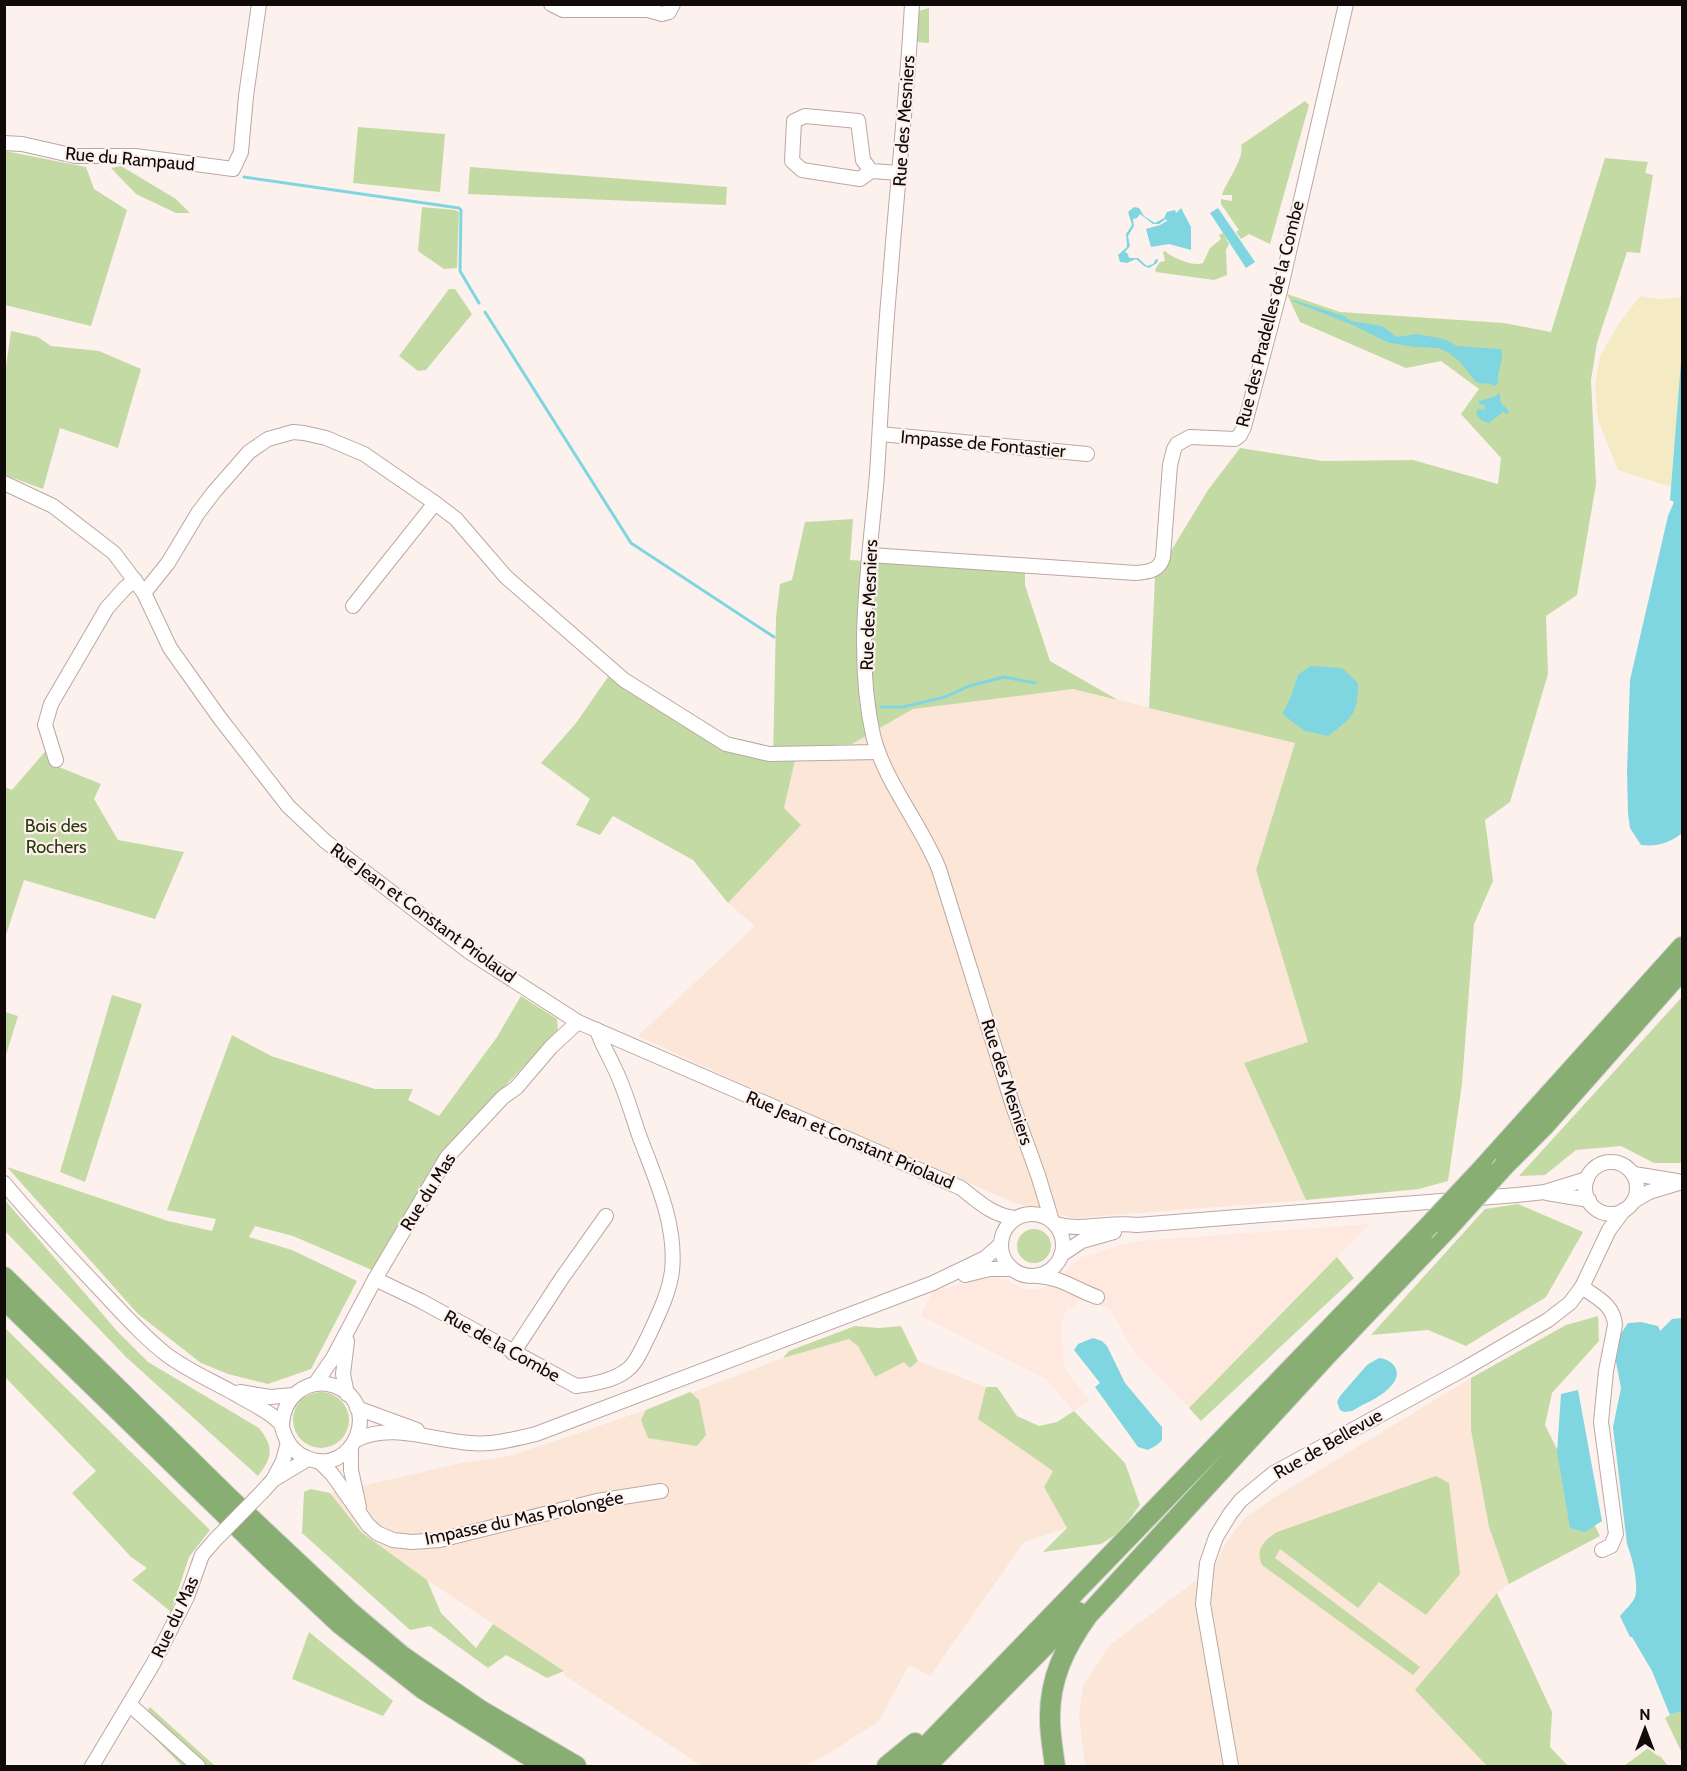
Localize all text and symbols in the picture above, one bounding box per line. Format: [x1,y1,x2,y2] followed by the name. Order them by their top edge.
[888,55,920,187] street label: Rue des Mesniers
[64,142,196,176] street label: Rue du Rampaud
[1231,198,1309,430] street label: Rue des Pradelles de la Combe
[900,426,1067,462] street label: Impasse de Fontastier
[856,539,882,671] street label: Rue des Mesniers
[25,815,87,858] park label: Bois des Rochers
[326,838,520,988] street label: Rue Jean et Constant Priolaud
[976,1016,1038,1148] street label: Rue des Mesniers
[743,1086,957,1194] street label: Rue Jean et Constant Priolaud
[396,1149,460,1235] street label: Rue du Mas
[440,1305,564,1387] street label: Rue de la Combe
[1270,1404,1386,1484] street label: Rue de Bellevue
[423,1486,625,1550] street label: Impasse du Mas Prolongée
[147,1573,203,1661] street label: Rue du Mas
[1615,1699,1675,1759] north arrow
[1639,1705,1651,1724] text: N

